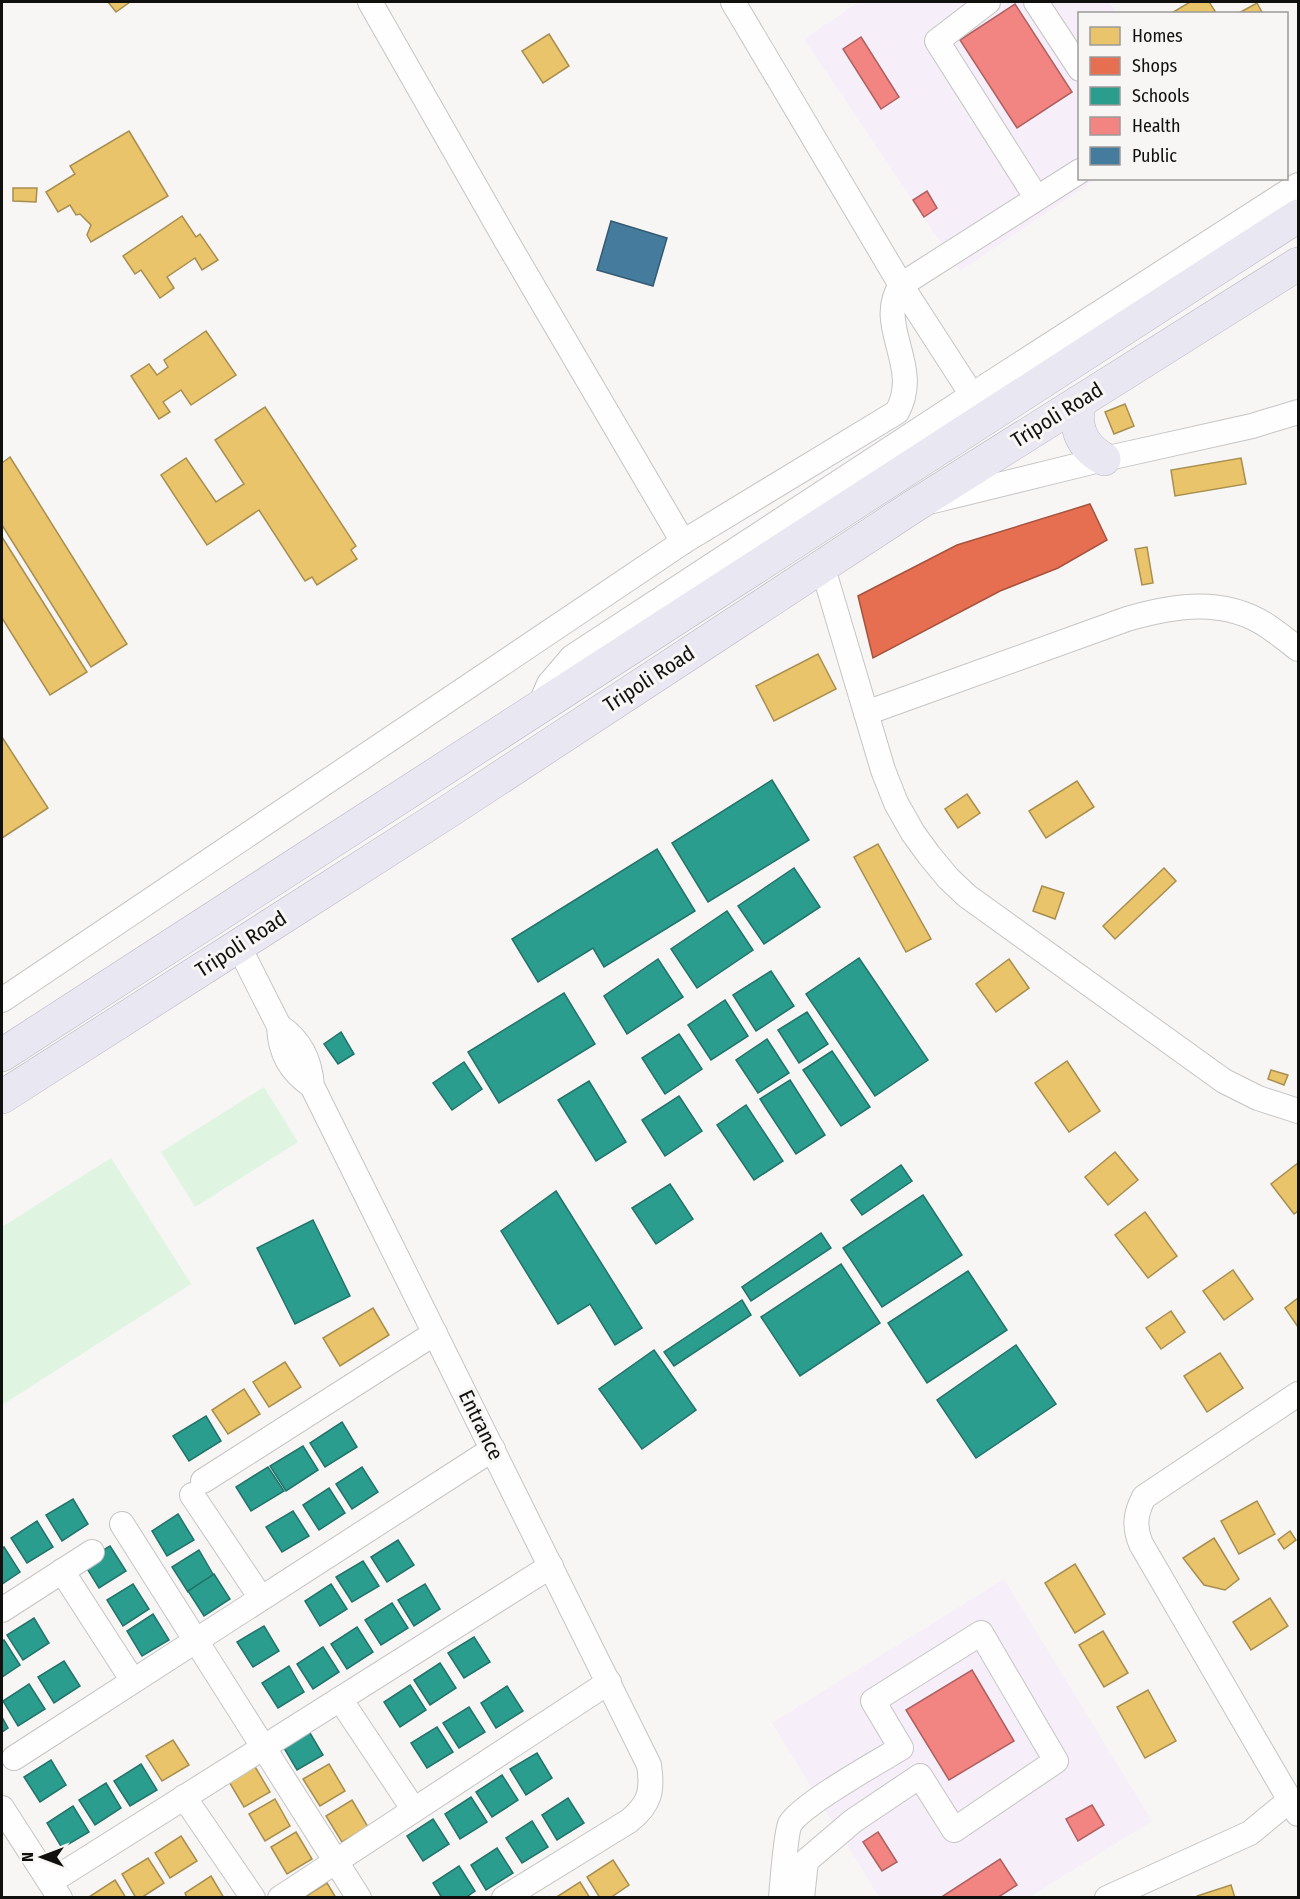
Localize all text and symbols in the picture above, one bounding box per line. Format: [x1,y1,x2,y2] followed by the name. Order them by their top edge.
[1078,12,1288,180] legend
[1132,25,1183,47] text: Homes
[1132,55,1177,77] text: Shops
[1132,85,1190,107] text: Schools
[1132,115,1180,137] text: Health
[1132,145,1177,167] text: Public
[1006,377,1108,453] street label: Tripoli Road
[599,640,699,718] street label: Tripoli Road
[191,905,291,983] street label: Tripoli Road
[453,1386,509,1464] street label: Entrance
[12,1827,72,1887] north arrow
[18,1852,37,1862] text: N

